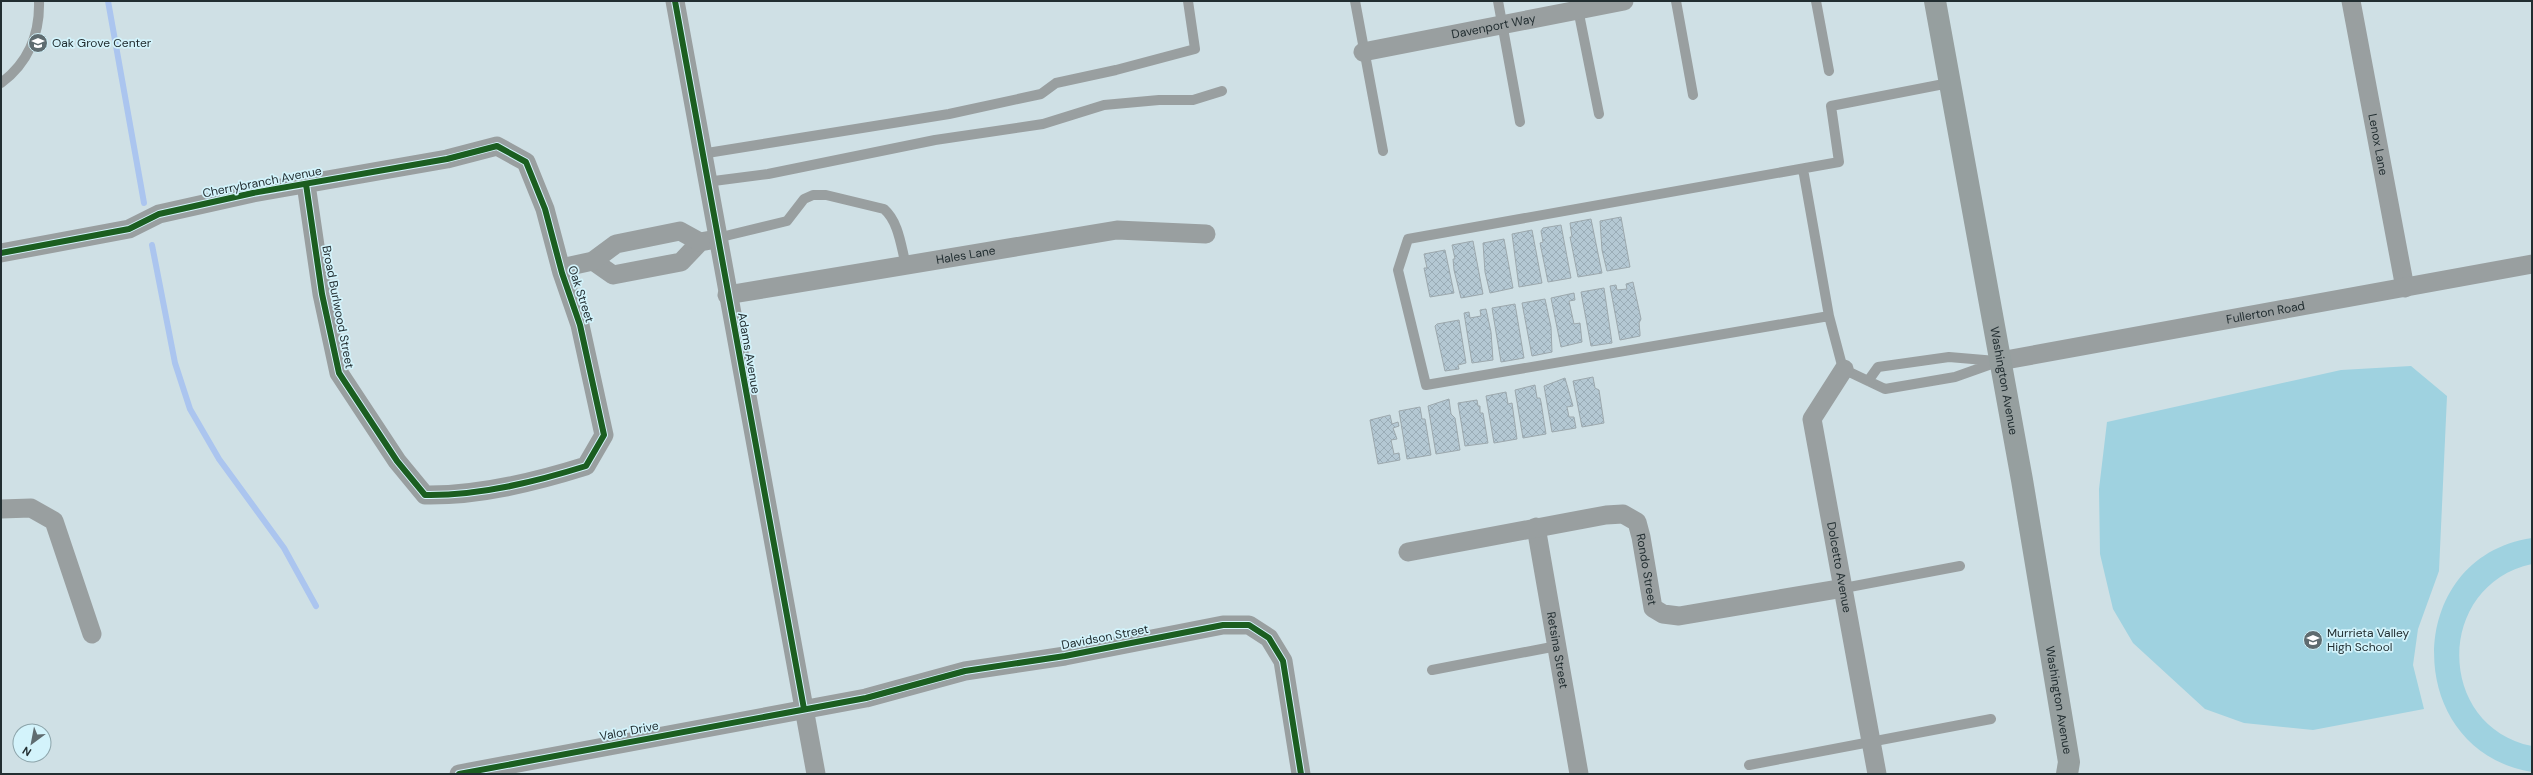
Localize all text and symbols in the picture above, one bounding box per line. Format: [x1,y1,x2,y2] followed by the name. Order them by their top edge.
[1450,10,1537,43] street label: Davenport Way
[27,32,49,54] school or university icon: Oak Grove Center
[52,35,152,51] place label: Oak Grove Center
[2364,112,2392,177] street label: Lenox Lane
[201,163,323,201] street label: Cherrybranch Avenue
[935,242,997,268] street label: Hales Lane
[318,244,358,370] street label: Broad Burlwood Street
[564,263,598,325] street label: Oak Street
[2225,298,2306,328] street label: Fullerton Road
[734,311,764,395] street label: Adams Avenue
[1986,325,2022,436] street label: Washington Avenue
[1823,520,1855,614] street label: Dolcetto Avenue
[1632,532,1660,607] street label: Rondo Street
[1543,610,1572,690] street label: Retsina Street
[1060,621,1150,653] street label: Davidson Street
[2327,625,2410,655] place label: Murrieta Valley High School
[2302,629,2324,651] school or university icon: Murrieta Valley High School
[2042,645,2076,756] street label: Washington Avenue
[598,717,660,745] street label: Valor Drive
[12,723,52,763] north arrow
[20,743,34,760] text: N

